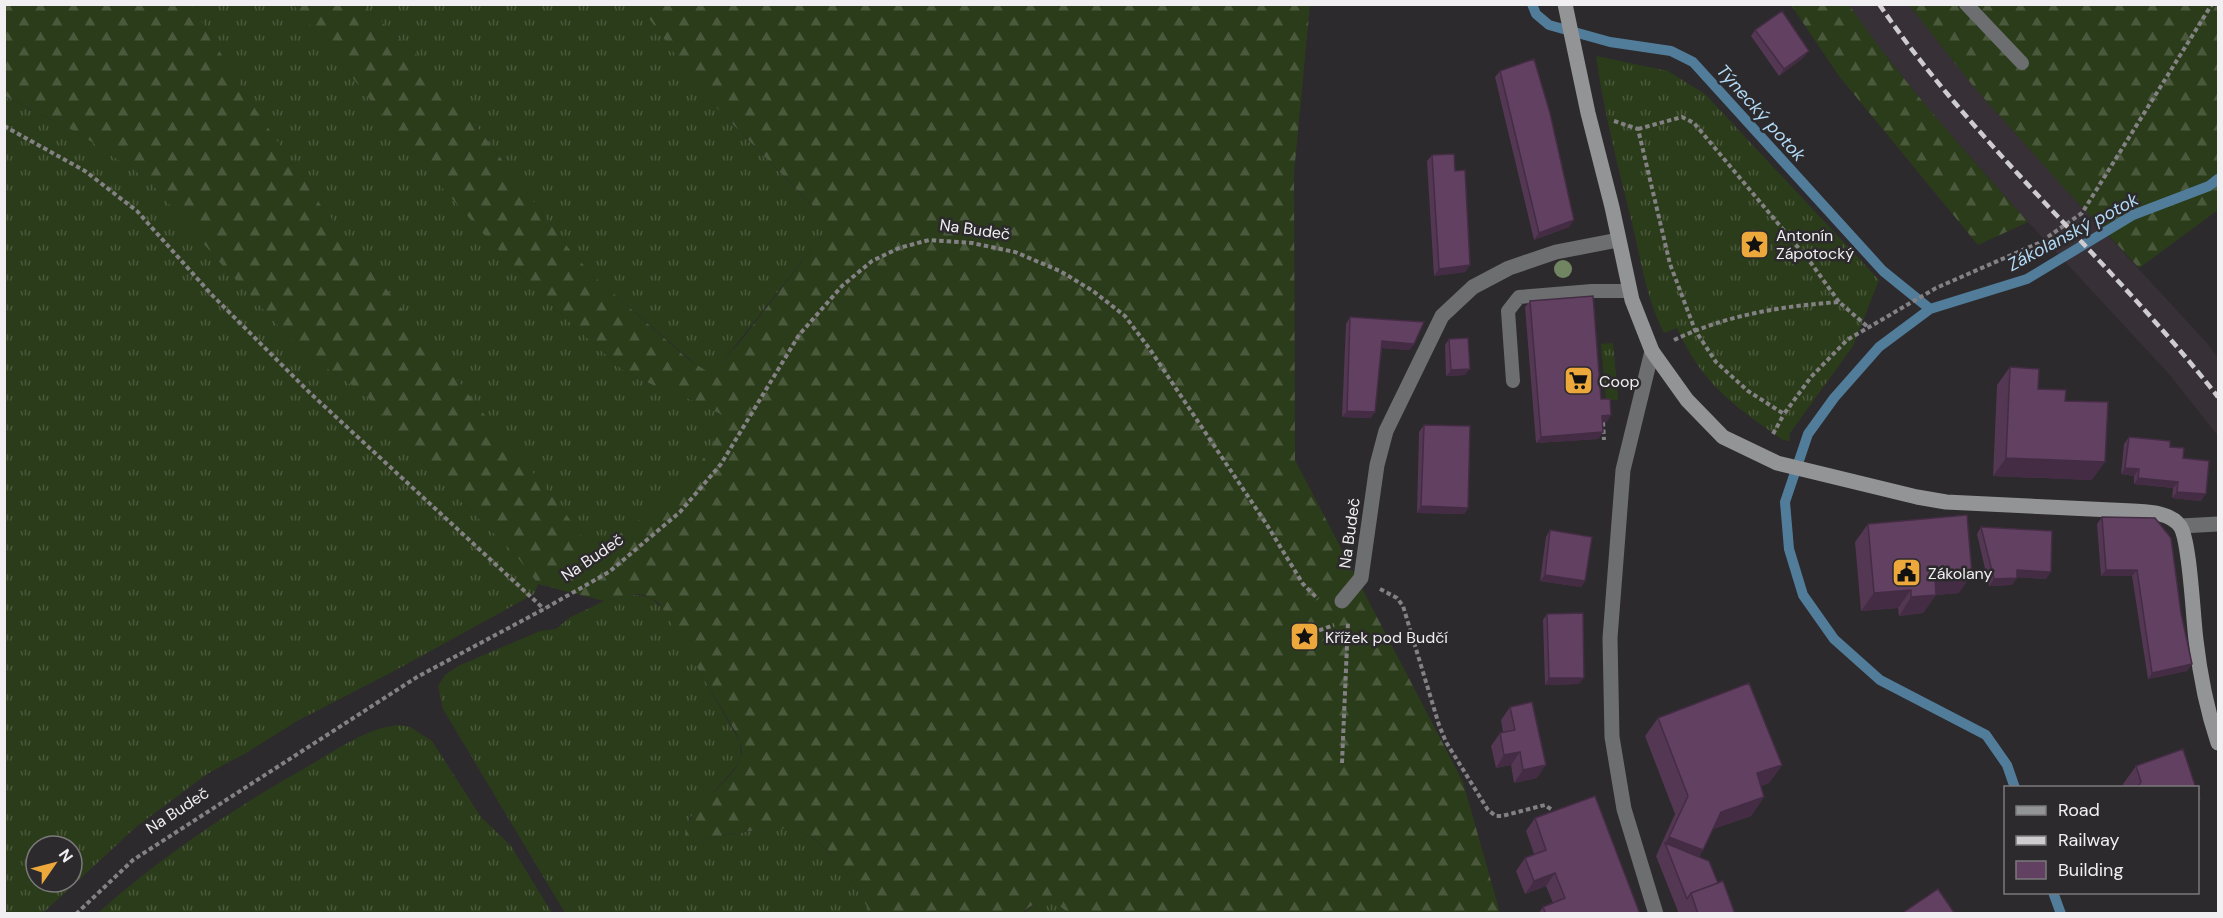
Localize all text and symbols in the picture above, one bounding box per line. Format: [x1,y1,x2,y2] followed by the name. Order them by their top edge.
[1711,59,1812,167] water label: Týnecký potok
[2003,187,2143,277] water label: Zákolanský potok
[938,214,1012,245] street label: Na Budeč
[1776,225,1854,264] place label: Antonín Zápotocký
[1739,228,1771,260] place icon: Antonín Zápotocký
[1562,365,1594,397] supermarket icon: Coop
[1599,371,1639,392] place label: Coop
[1334,496,1365,570] street label: Na Budeč
[557,529,628,586] street label: Na Budeč
[1891,557,1923,589] public building icon: Zákolany
[1928,563,1993,584] place label: Zákolany
[1288,621,1320,653] place icon: Křížek pod Budčí
[1325,627,1448,648] place label: Křížek pod Budčí
[142,782,213,839] street label: Na Budeč
[2004,786,2199,894] legend
[2058,798,2100,822] text: Road
[2058,828,2120,852] text: Railway
[24,834,84,894] north arrow
[54,845,78,866] text: N
[2058,858,2123,882] text: Building

